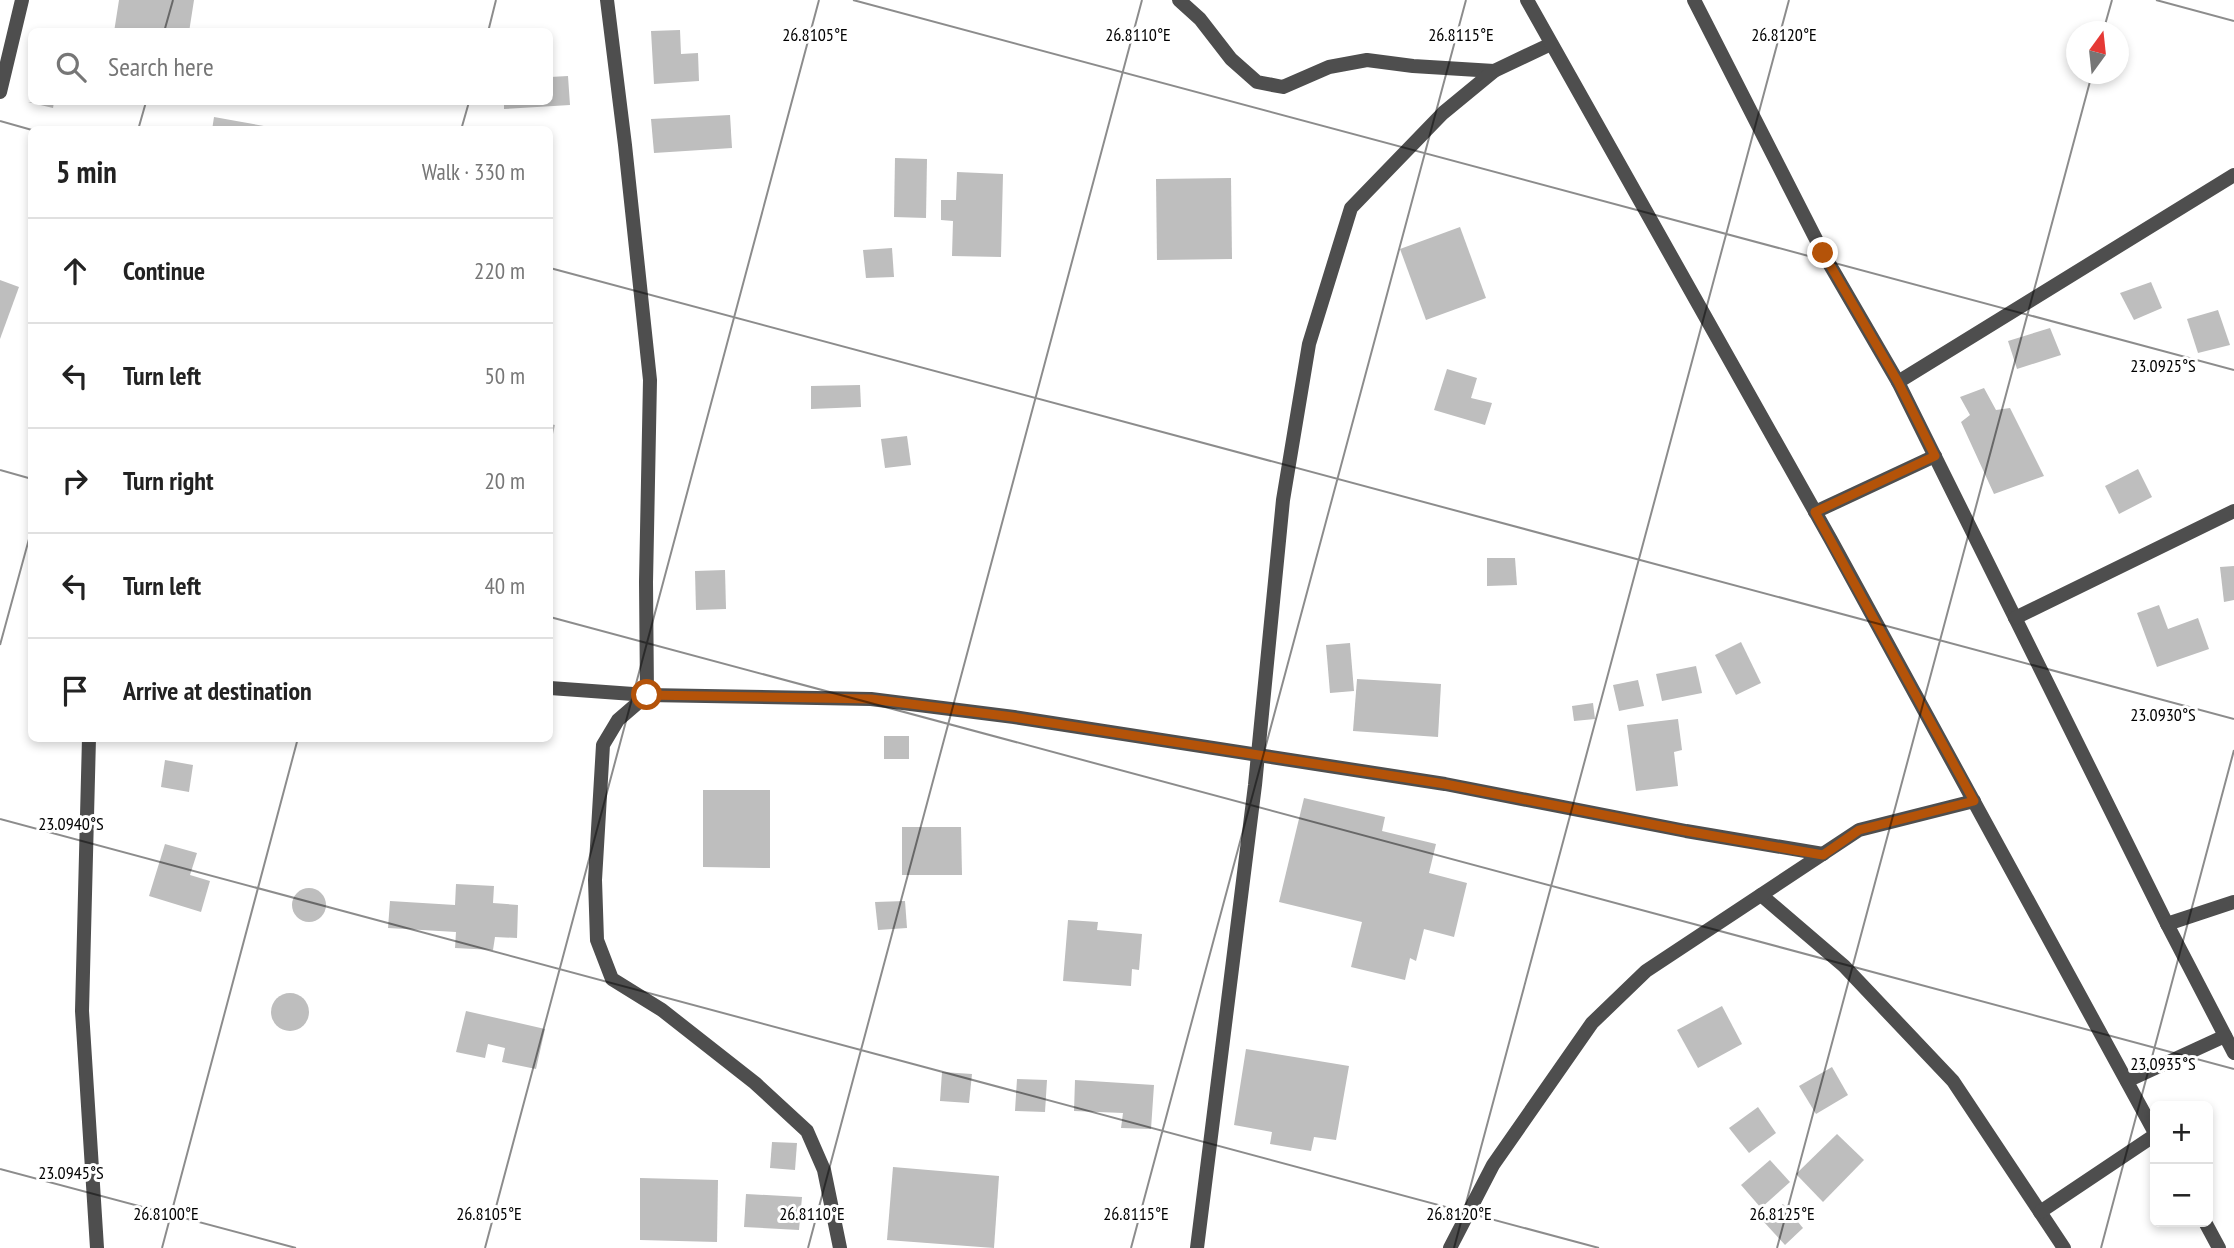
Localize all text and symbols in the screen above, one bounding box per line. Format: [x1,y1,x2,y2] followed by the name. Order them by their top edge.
[2066,21,2129,84] north arrow
[782,23,848,46] text: 26.8105°E
[1105,23,1171,46] text: 26.8110°E
[1428,23,1494,46] text: 26.8115°E
[1751,23,1817,46] text: 26.8120°E
[28,28,553,105] search box
[52,48,90,86] icon: search
[108,50,214,83] text: Search here
[56,152,117,191] text: 5 min
[422,157,525,186] text: Walk · 330 m
[1807,237,1838,268] route end
[56,252,94,290] icon: ahead
[123,254,205,287] text: Continue
[474,256,525,285] text: 220 m
[2130,354,2196,377] text: 23.0925°S
[56,357,94,395] icon: left
[123,359,201,392] text: Turn left
[484,361,525,390] text: 50 m
[56,462,94,500] icon: right
[123,464,214,497] text: Turn right
[484,466,525,495] text: 20 m
[56,567,94,605] icon: left
[123,569,201,602] text: Turn left
[484,571,525,600] text: 40 m
[56,672,94,710] icon: arrive
[123,674,312,707] text: Arrive at destination
[631,679,662,710] route start
[2130,703,2196,726] text: 23.0930°S
[38,812,104,835] text: 23.0940°S
[2130,1052,2196,1075] text: 23.0935°S
[2150,1101,2213,1227] map controls
[2150,1101,2213,1164] button: +
[38,1161,104,1184] text: 23.0945°S
[2150,1164,2213,1227] button: −
[133,1202,199,1225] text: 26.8100°E
[456,1202,522,1225] text: 26.8105°E
[779,1202,845,1225] text: 26.8110°E
[1103,1202,1169,1225] text: 26.8115°E
[1426,1202,1492,1225] text: 26.8120°E
[1749,1202,1815,1225] text: 26.8125°E

